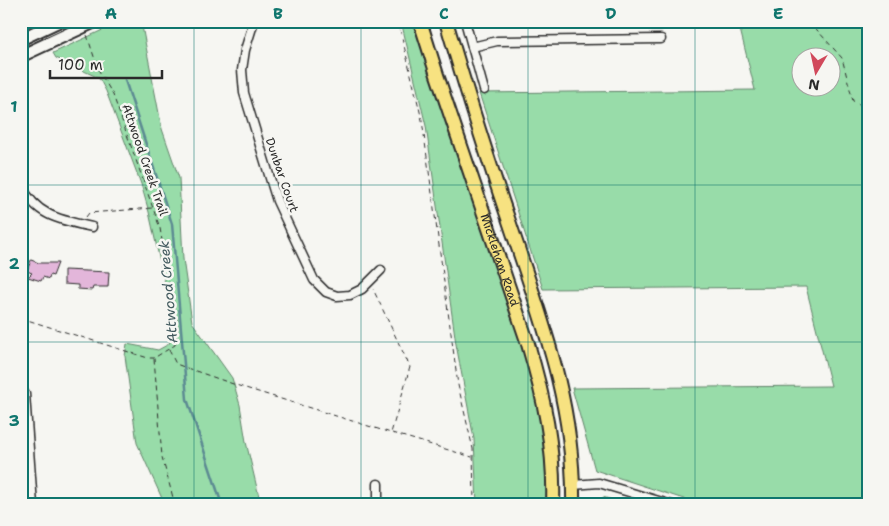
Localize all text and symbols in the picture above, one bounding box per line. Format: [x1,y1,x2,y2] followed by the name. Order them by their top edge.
[105,3,117,24] text: A
[273,3,283,24] text: B
[439,3,449,24] text: C
[605,3,617,24] text: D
[773,3,783,24] text: E
[50,48,162,80] scale bar
[792,48,842,98] north arrow
[58,55,103,75] text: 100 m
[807,75,821,95] text: N
[10,96,18,117] text: 1
[118,102,172,218] street label: Attwood Creek Trail
[262,136,302,214] street label: Dunbar Court
[477,212,523,309] street label: Mickleham Road
[155,240,181,344] water label: Attwood Creek
[8,253,20,274] text: 2
[8,410,20,431] text: 3

